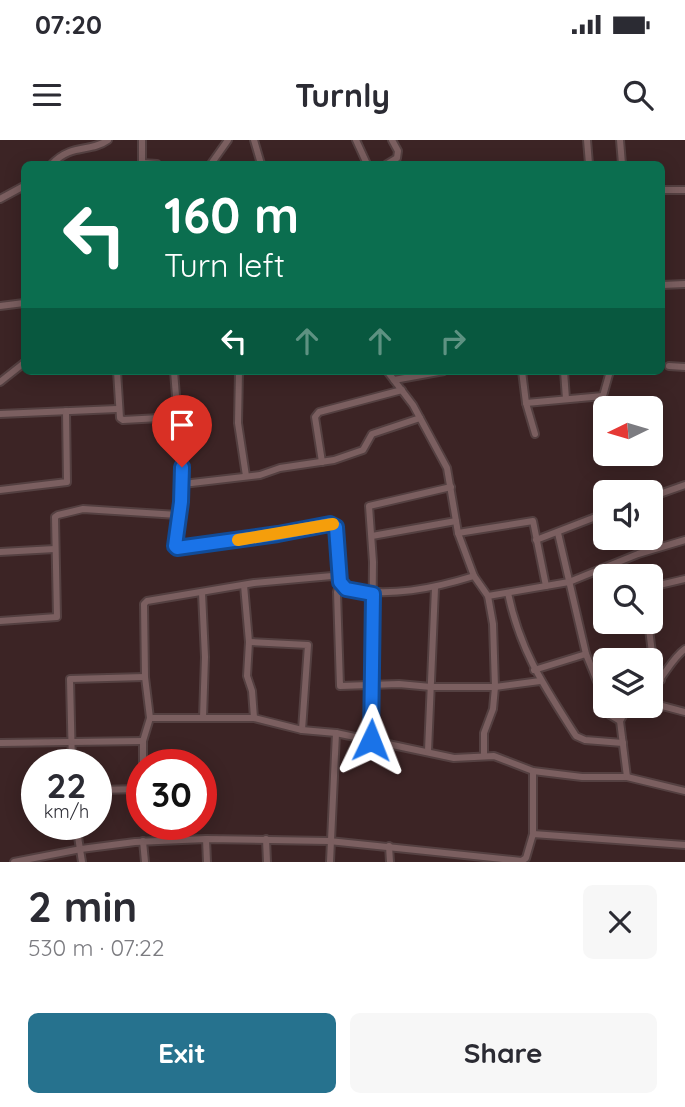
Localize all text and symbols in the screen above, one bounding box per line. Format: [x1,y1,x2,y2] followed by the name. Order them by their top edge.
[35,8,102,41] text: 07:20
[295,75,390,115] text: Turnly
[28,76,66,114] icon: menu
[619,76,657,114] icon: search
[164,184,299,245] text: 160 m
[49,189,140,280] icon: left
[164,245,285,285] text: Turn left
[215,322,253,360] icon: left
[288,322,326,360] icon: ahead
[361,322,399,360] icon: ahead
[434,322,472,360] icon: right
[152,395,212,467] pin
[593,396,663,466] north arrow
[593,396,663,718] map controls
[163,406,201,444] icon: arrive
[593,480,663,550] button: sound
[593,564,663,634] button: search
[593,648,663,718] button: layers
[334,703,408,777] position arrow
[126,749,217,840] speed limit sign: 30
[47,763,86,807] text: 22
[44,800,89,823] text: km/h
[28,880,137,933] text: 2 min
[583,885,657,959] button: close
[28,933,165,962] text: 530 m · 07:22
[28,1013,336,1093] button: Exit
[350,1013,657,1093] button: Share

